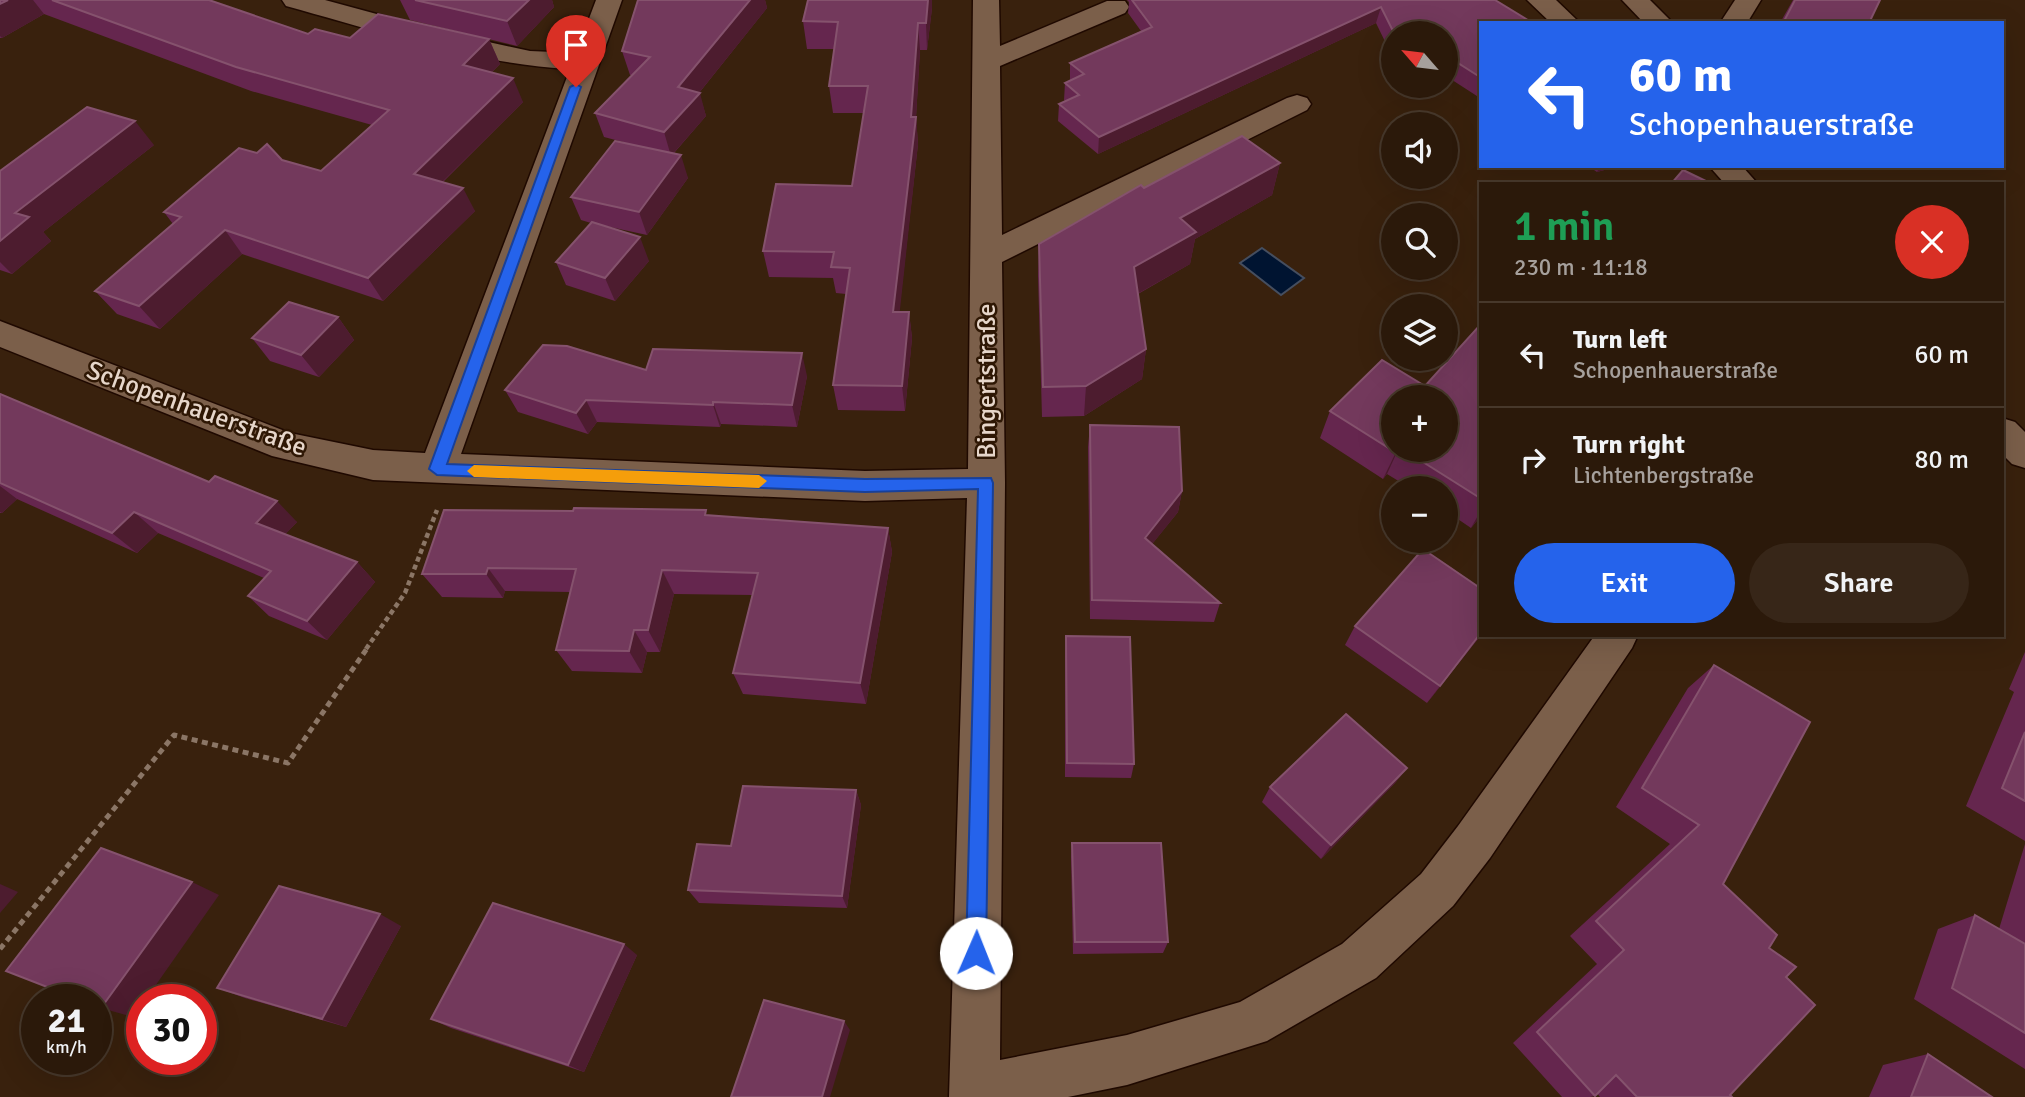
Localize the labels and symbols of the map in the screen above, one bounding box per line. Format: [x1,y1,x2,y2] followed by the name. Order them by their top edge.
[546,15,606,87] pin
[1381,21,1458,98] north arrow
[971,303,1003,459] street label: Bingertstraße
[82,354,311,464] street label: Schopenhauerstraße
[939,916,1013,990] position arrow
[126,984,217,1075] speed limit sign: 30

